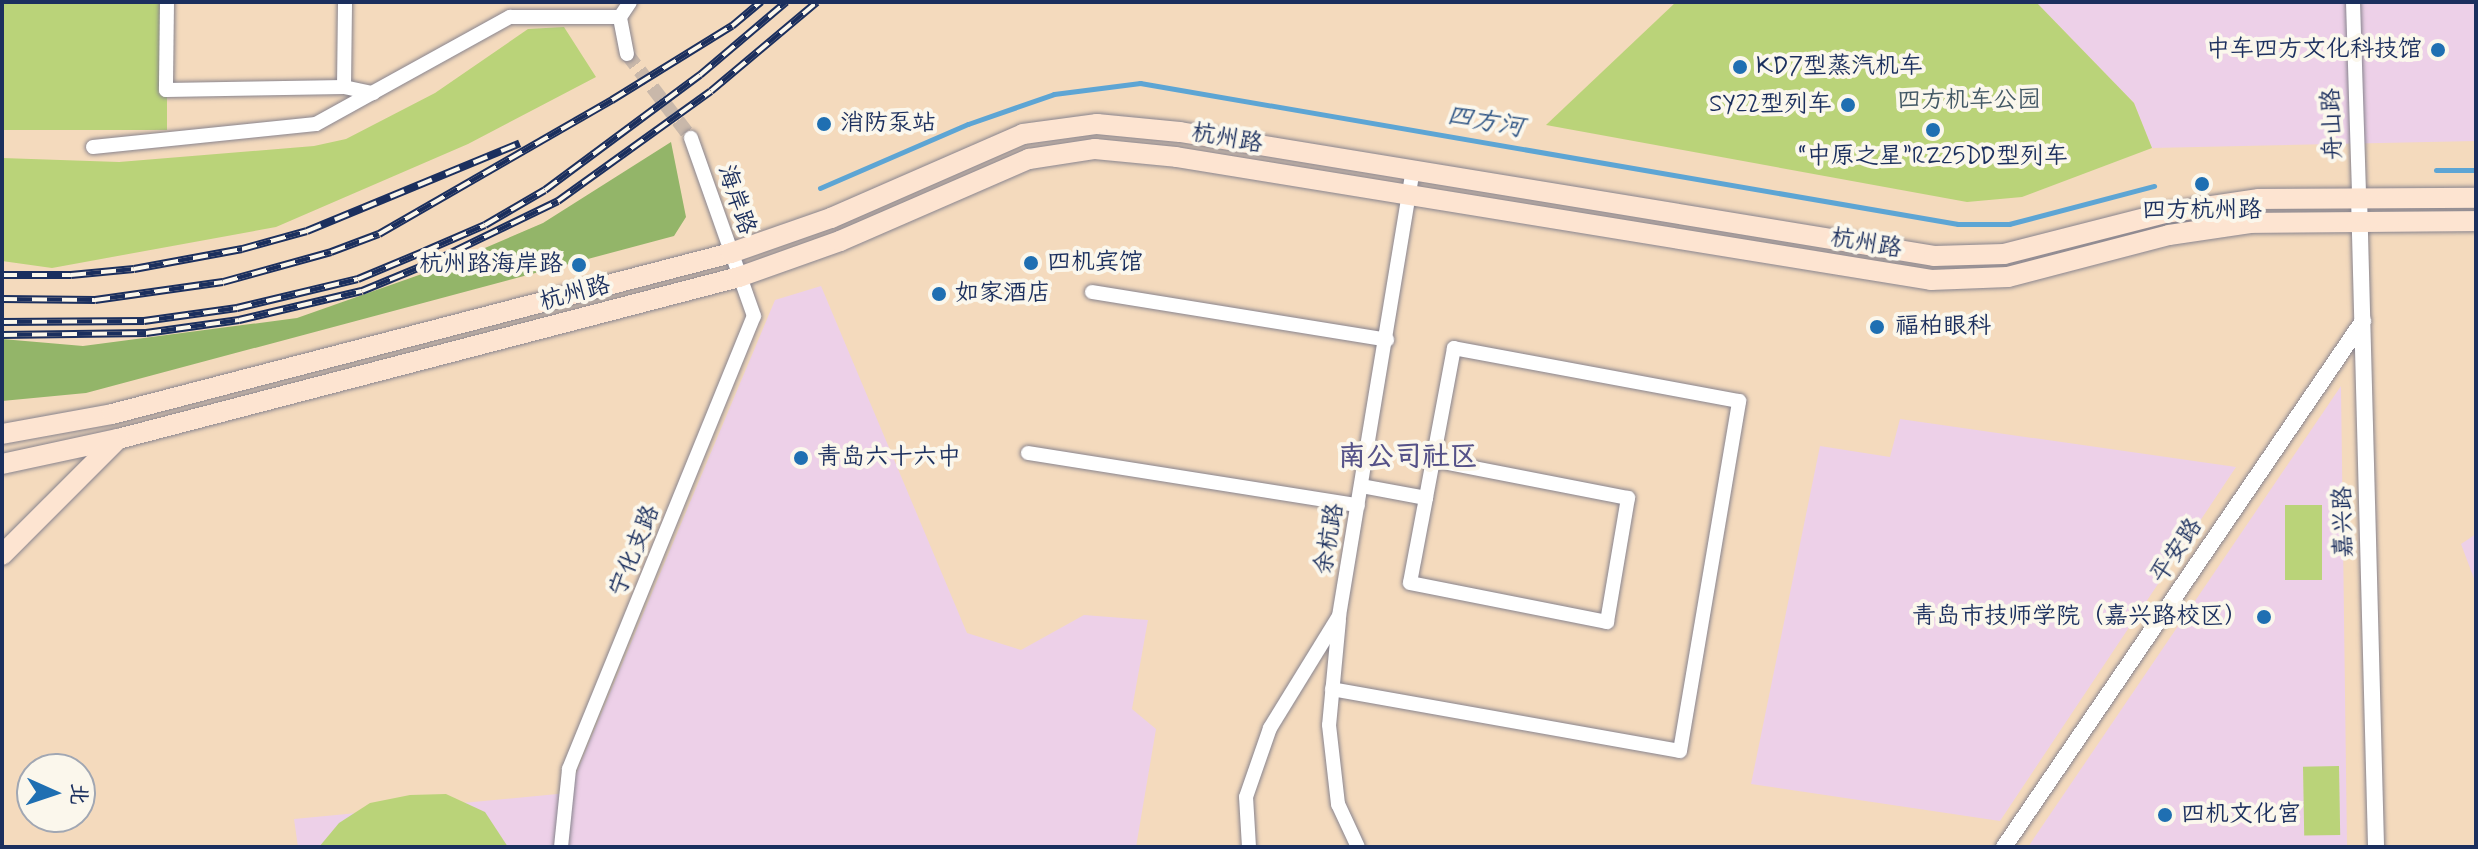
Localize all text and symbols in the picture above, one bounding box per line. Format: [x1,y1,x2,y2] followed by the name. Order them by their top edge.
[2206,36,2422,64] place label: 中车四方文化科技馆
[2429,41,2447,59] marker: 中车四方文化科技馆
[1756,53,1923,81] place label: KD7型蒸汽机车
[1731,58,1749,76] marker: KD7型蒸汽机车
[1897,87,2041,115] park label: 四方机车公园
[2317,88,2349,160] street label: 舟山路
[1709,91,1832,119] place label: SY22型列车
[1839,96,1857,114] marker: SY22型列车
[1444,101,1526,145] water label: 四方河
[840,110,936,138] place label: 消防泵站
[815,115,833,133] marker: 消防泵站
[1189,119,1265,159] street label: 杭州路
[1924,121,1942,139] marker: “中原之星”RZ25DD型列车
[1798,143,2068,171] place label: “中原之星”RZ25DD型列车
[711,161,761,239] street label: 海岸路
[2193,175,2211,193] marker: 四方杭州路
[2142,197,2262,225] place label: 四方杭州路
[1828,224,1904,264] street label: 杭州路
[1047,249,1143,277] place label: 四机宾馆
[419,251,563,279] place label: 杭州路海岸路
[1022,254,1040,272] marker: 四机宾馆
[570,256,588,274] marker: 杭州路海岸路
[536,271,614,317] street label: 杭州路
[955,280,1051,308] place label: 如家酒店
[930,285,948,303] marker: 如家酒店
[1895,313,1991,341] place label: 福柏眼科
[1866,316,1888,338] marker: 福柏眼科
[1338,441,1478,475] district label: 南公司社区
[817,444,961,472] place label: 青岛六十六中
[792,449,810,467] marker: 青岛六十六中
[2329,486,2359,558] street label: 嘉兴路
[604,501,666,601] street label: 宁化支路
[1310,501,1350,577] street label: 余杭路
[2145,513,2209,589] street label: 平安路
[1912,603,2248,631] place label: 青岛市技师学院（嘉兴路校区）
[2255,608,2273,626] marker: 青岛市技师学院（嘉兴路校区）
[16,753,96,833] north arrow
[63,782,93,806] text: 北
[2181,801,2301,829] place label: 四机文化宫
[2156,806,2174,824] marker: 四机文化宫

